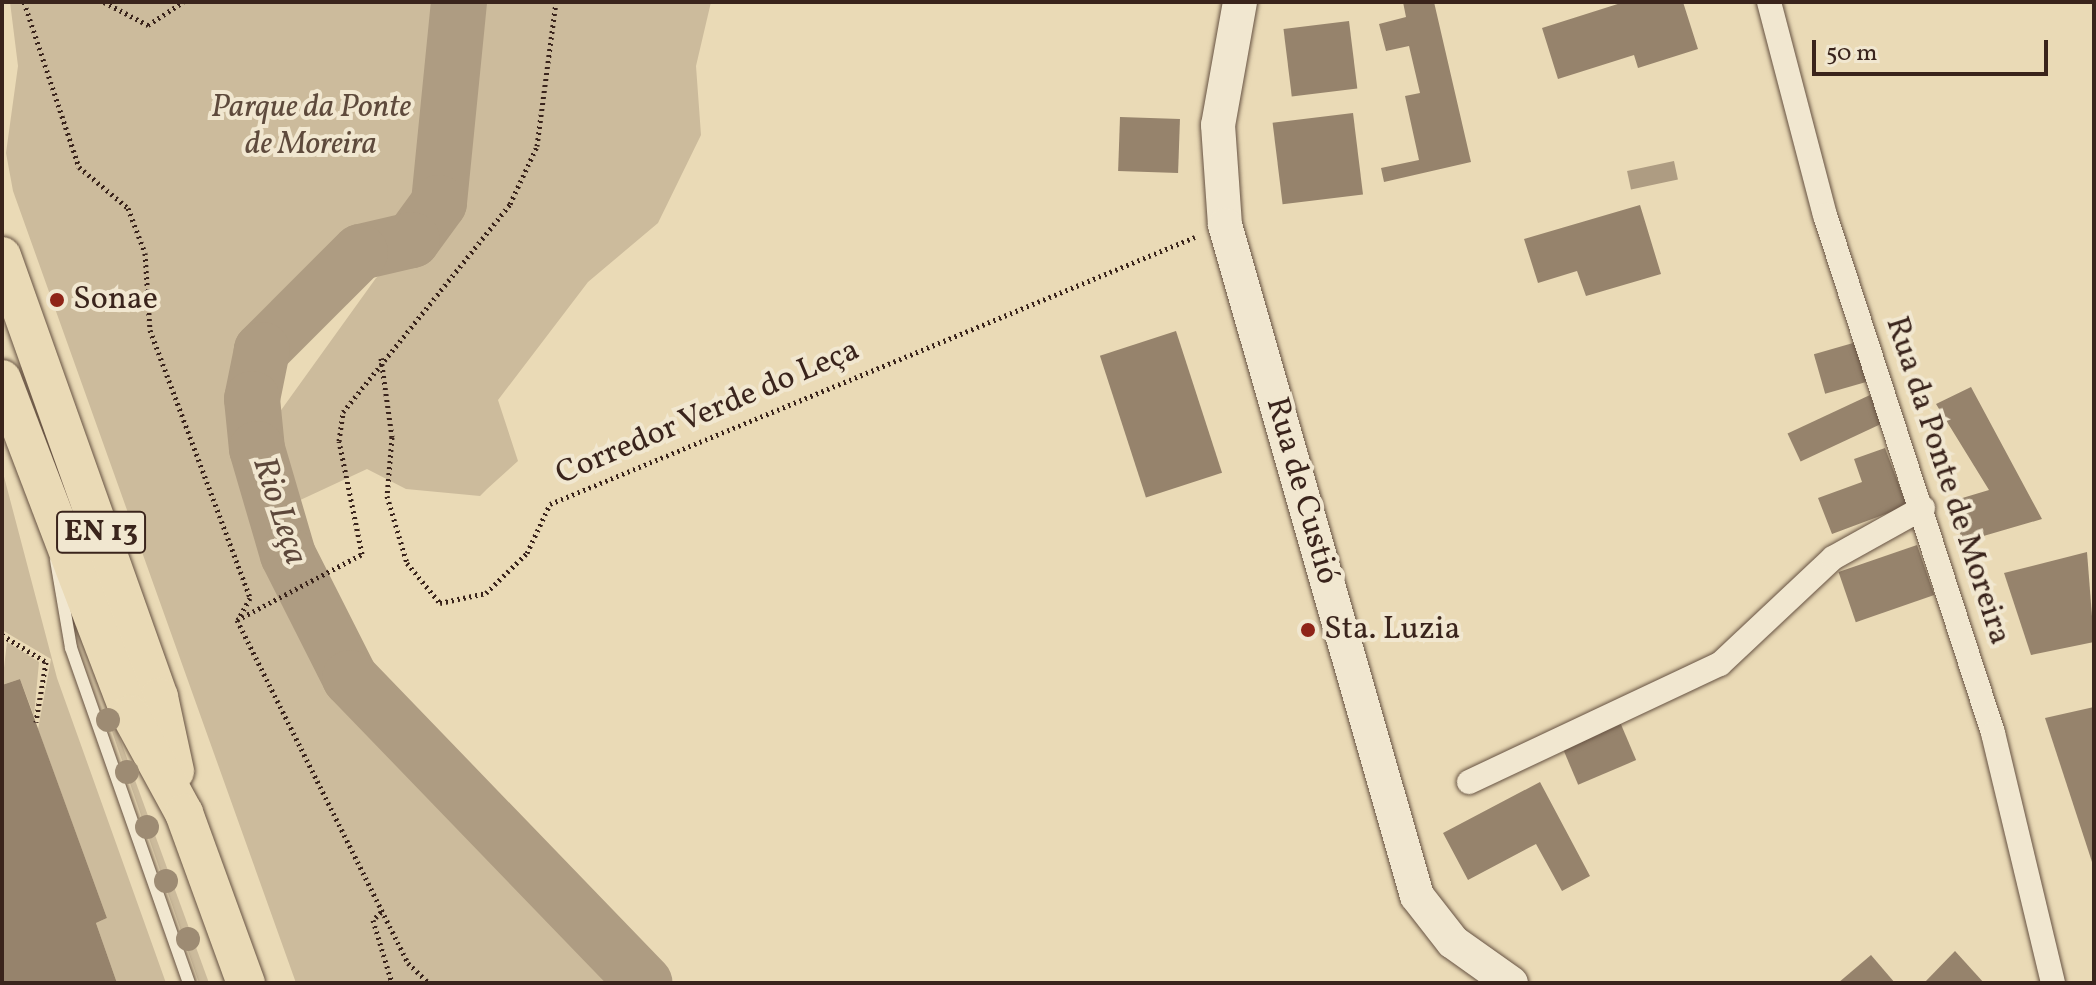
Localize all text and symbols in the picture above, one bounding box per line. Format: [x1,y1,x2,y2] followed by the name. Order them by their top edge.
[1816,24,2052,74] scale bar
[1826,37,1878,71] text: 50 m
[211,90,411,165] park label: Parque da Ponte de Moreira
[73,281,158,319] place label: Sonae
[48,291,66,309] marker: Sonae
[1876,312,2018,650] street label: Rua da Ponte de Moreira
[550,332,866,494] street label: Corredor Verde do Leça
[1256,393,1346,589] street label: Rua de Custió
[242,452,316,570] water label: Rio Leça
[55,506,147,558] road number: EN 13
[1324,611,1460,649] place label: Sta. Luzia
[1299,621,1317,639] marker: Sta. Luzia

